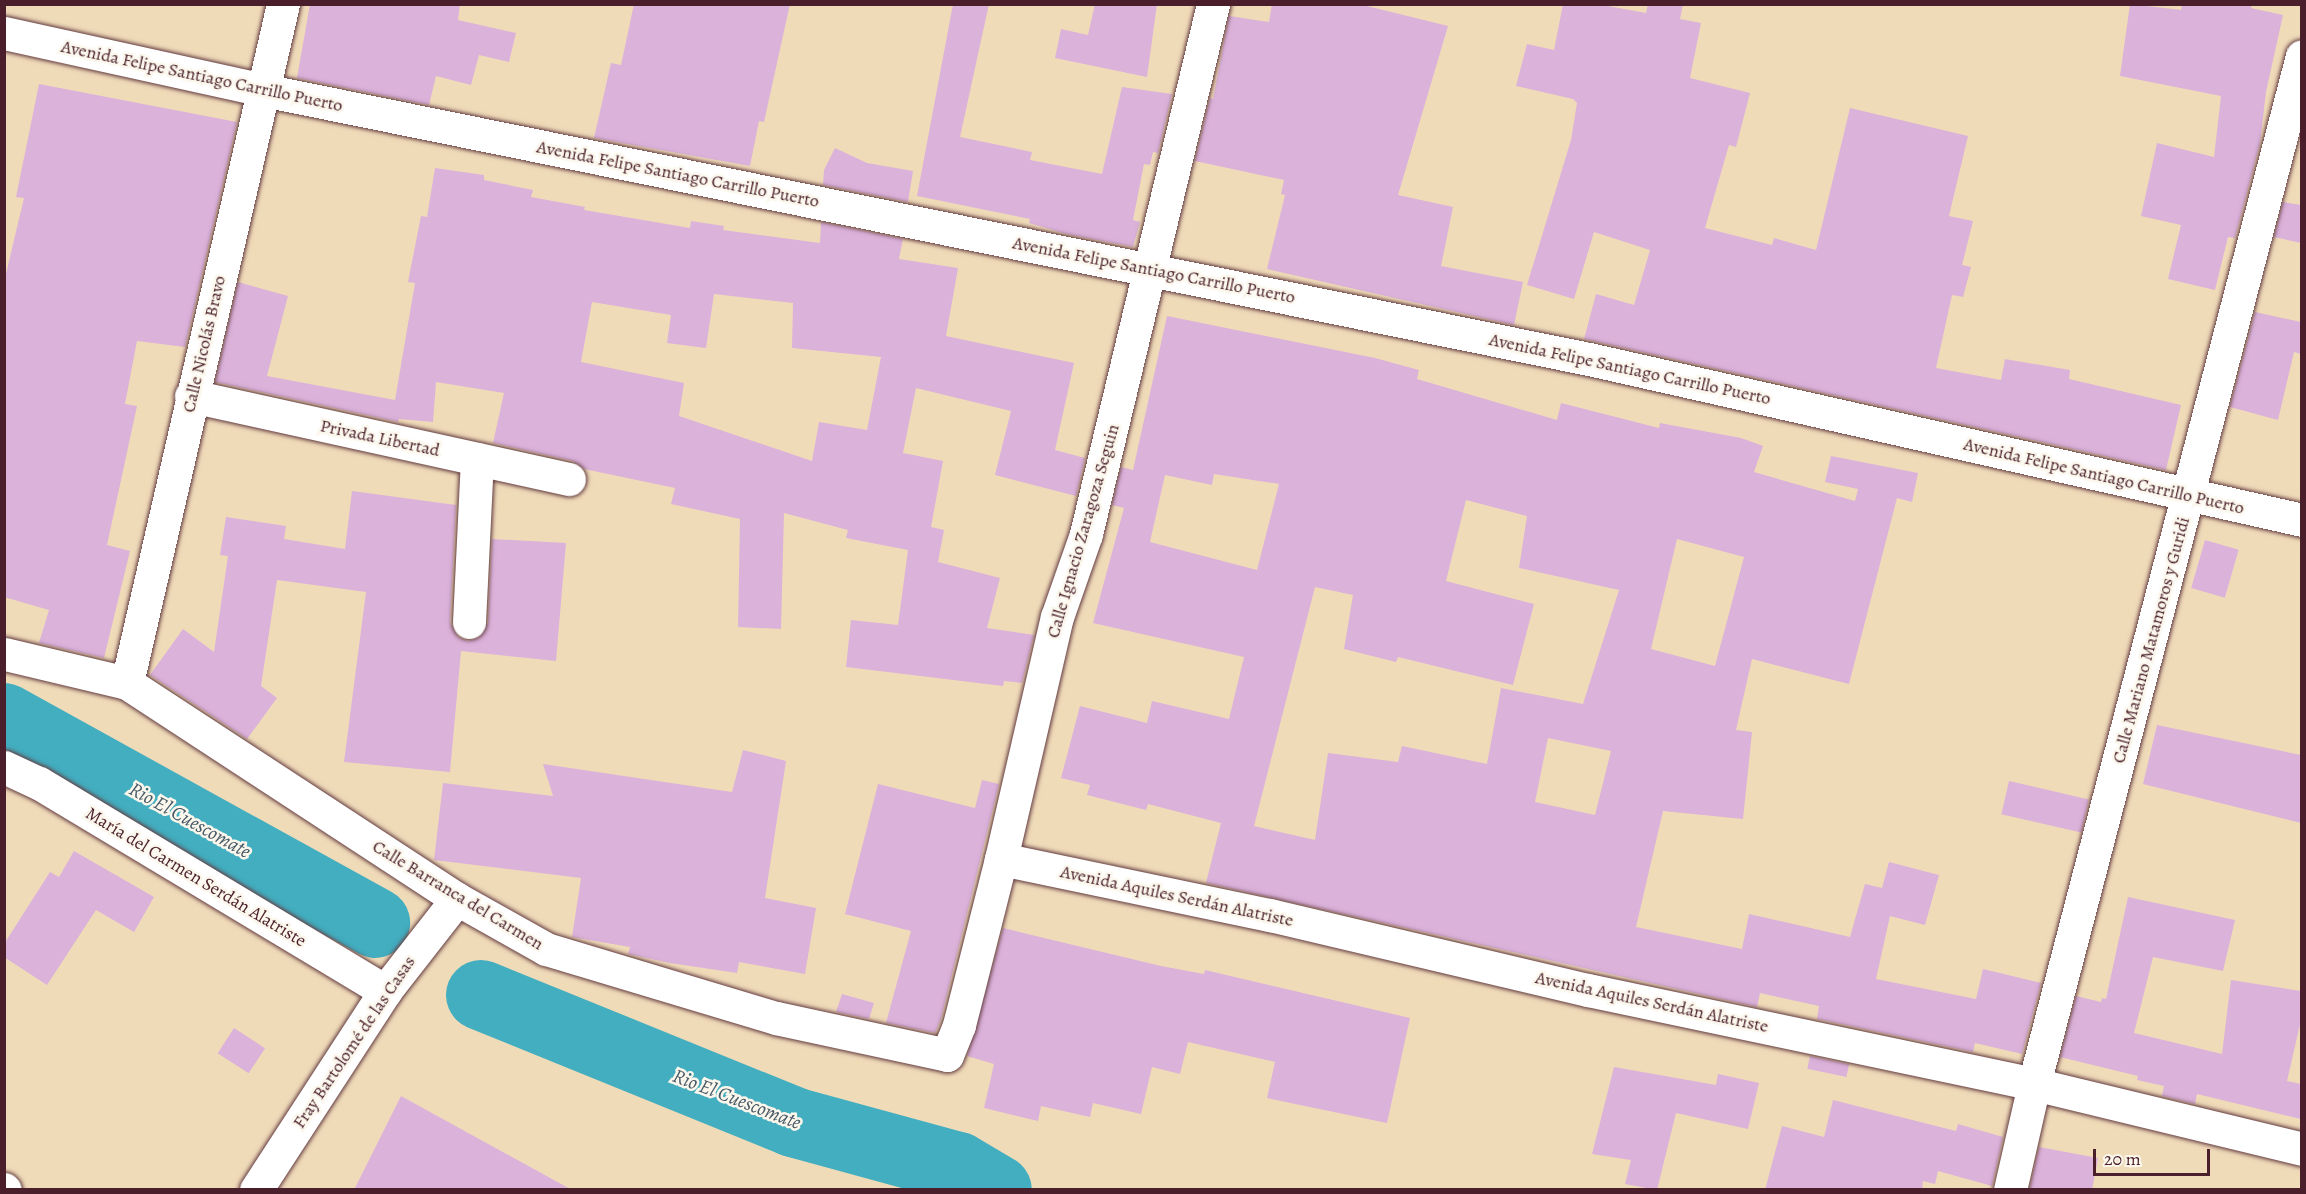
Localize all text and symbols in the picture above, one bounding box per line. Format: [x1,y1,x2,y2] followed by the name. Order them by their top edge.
[59,36,345,116] street label: Avenida Felipe Santiago Carrillo Puerto
[535,136,821,212] street label: Avenida Felipe Santiago Carrillo Puerto
[1011,232,1297,308] street label: Avenida Felipe Santiago Carrillo Puerto
[178,273,230,415] street label: Calle Nicolás Bravo
[1487,329,1773,409] street label: Avenida Felipe Santiago Carrillo Puerto
[318,415,442,461] street label: Privada Libertad
[1042,422,1124,640] street label: Calle Ignacio Zaragoza Seguin
[1962,433,2246,519] street label: Avenida Felipe Santiago Carrillo Puerto
[2108,514,2194,766] street label: Calle Mariano Matamoros y Guridi
[125,777,255,863] water label: Rio El Cuescomate
[82,802,310,952] street label: María del Carmen Serdán Alatriste
[369,835,547,955] street label: Calle Barranca del Carmen
[1059,861,1295,931] street label: Avenida Aquiles Serdán Alatriste
[288,952,420,1132] street label: Fray Bartolomé de las Casas
[1534,967,1770,1037] street label: Avenida Aquiles Serdán Alatriste
[670,1064,804,1134] water label: Rio El Cuescomate
[2096,1137,2213,1175] scale bar
[2104,1147,2141,1171] text: 20 m

